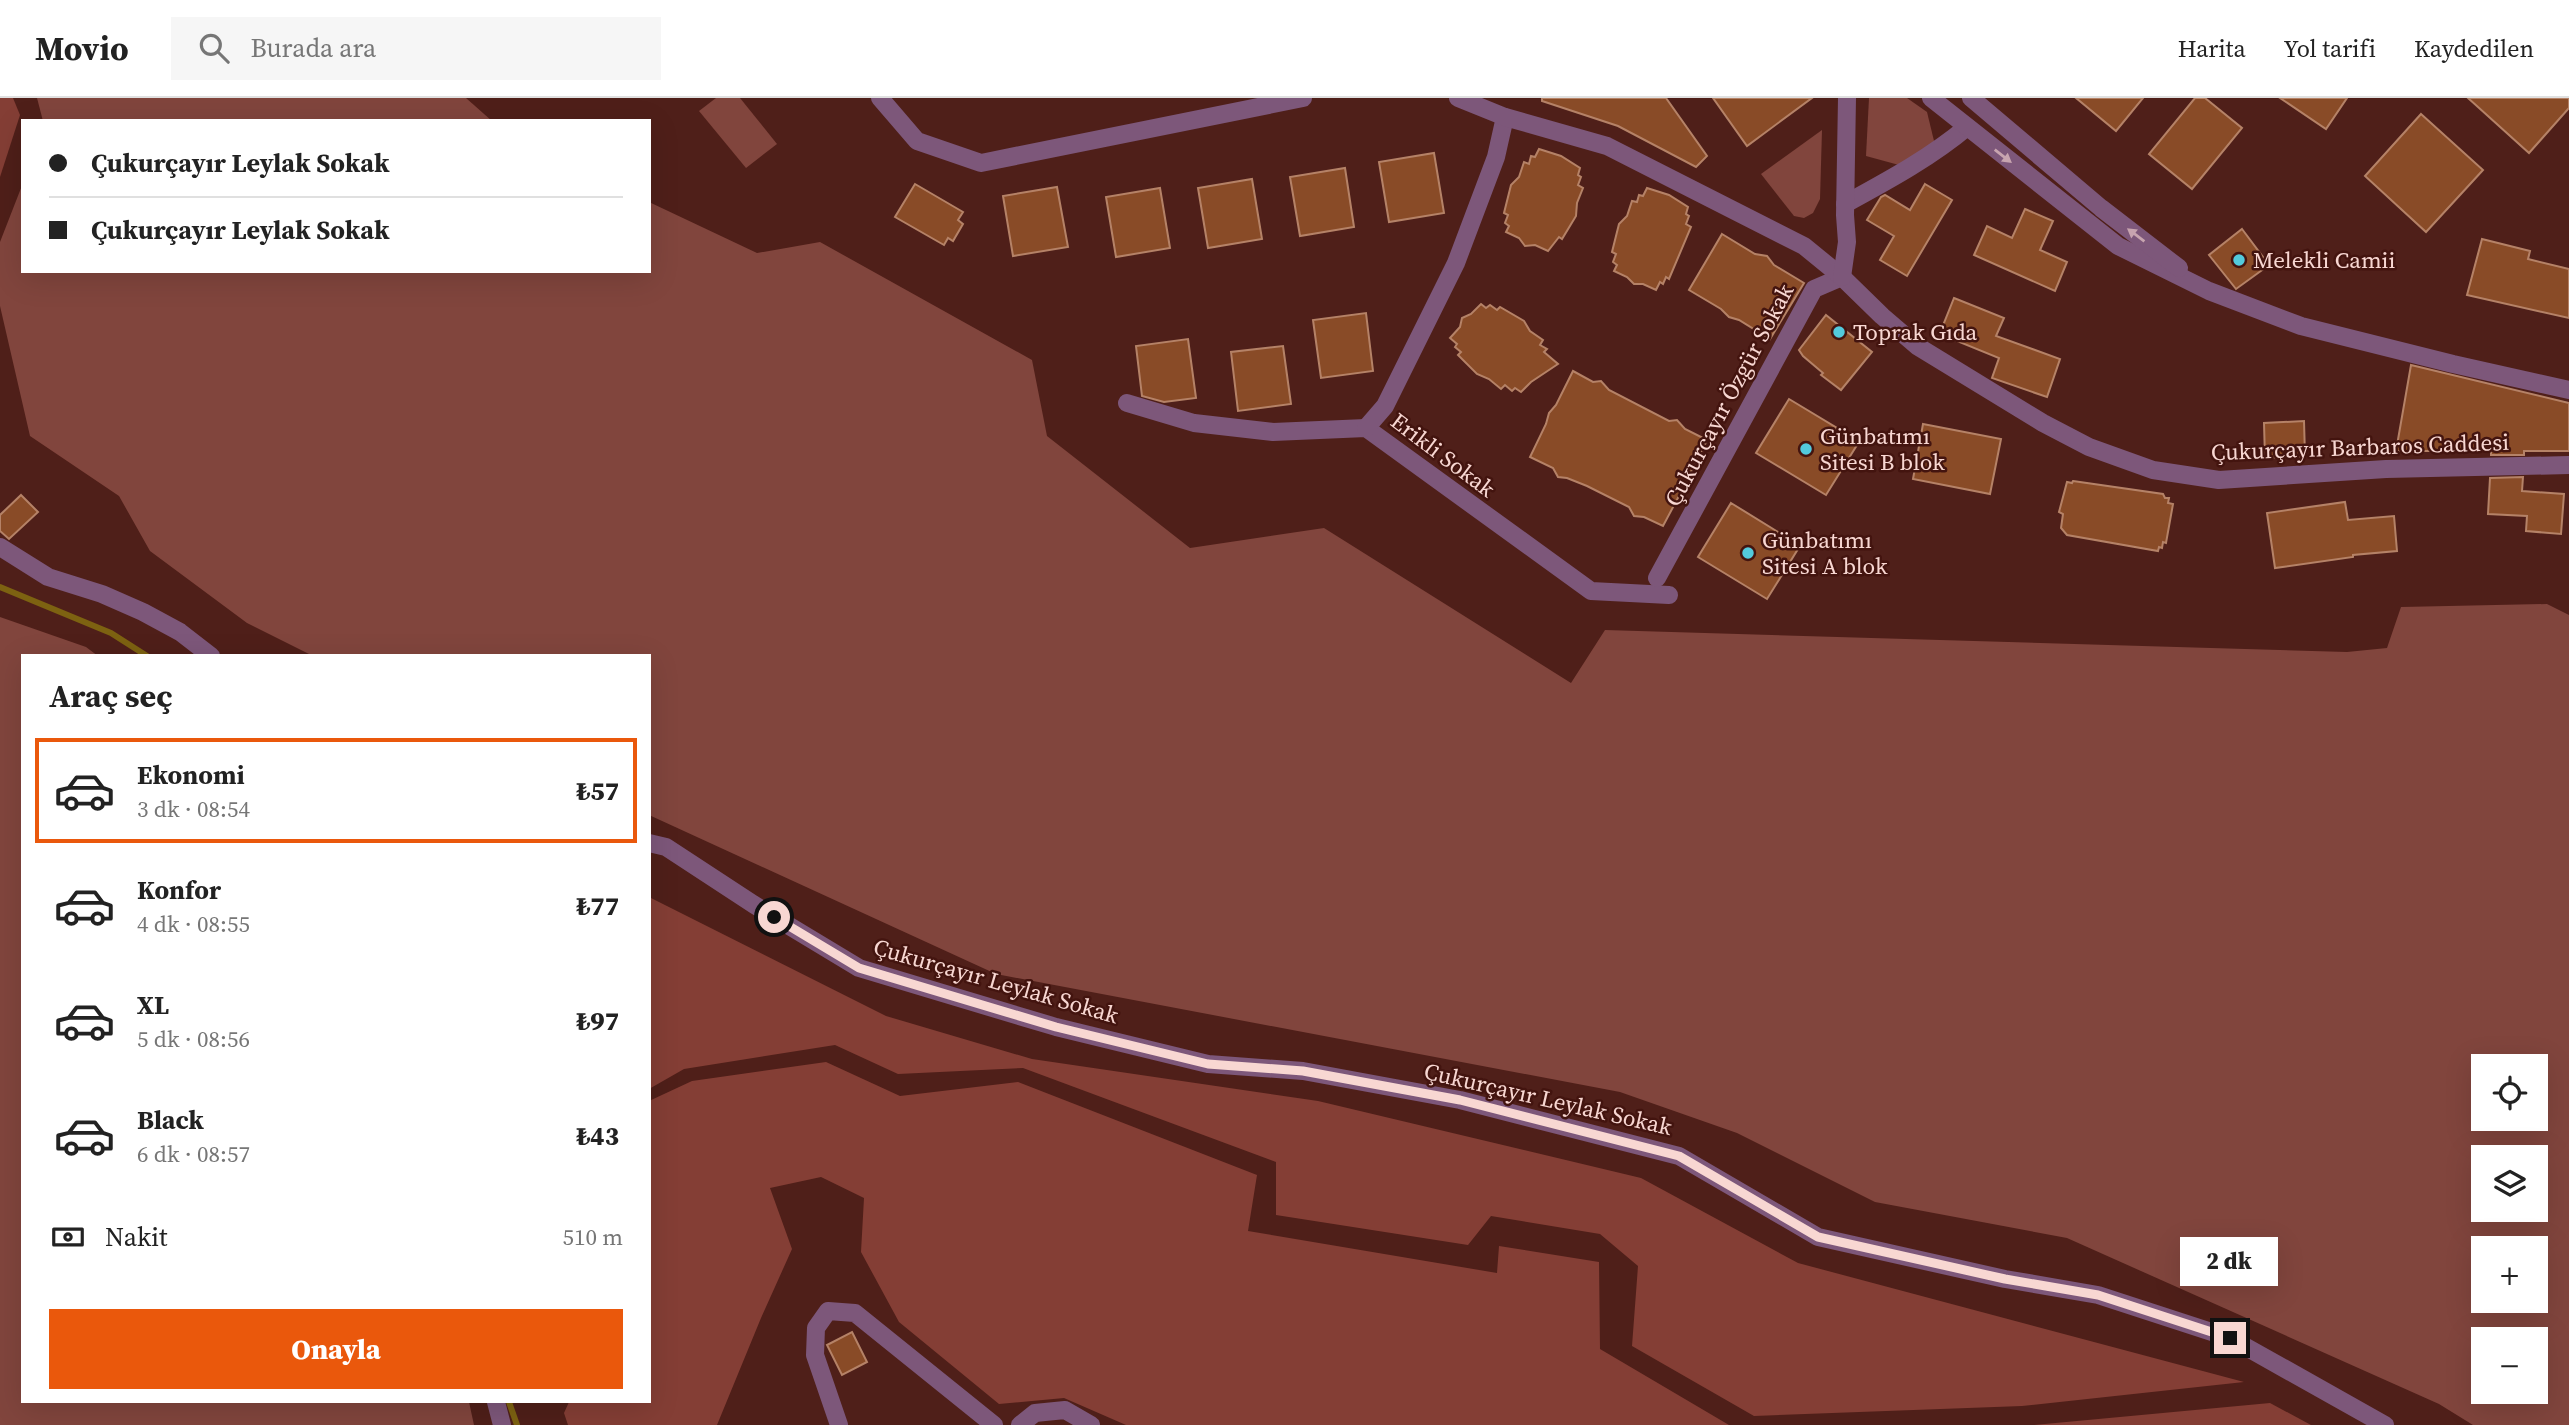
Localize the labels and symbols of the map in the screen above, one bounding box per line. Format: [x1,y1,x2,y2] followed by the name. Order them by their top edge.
[1995,148,2012,163] one-way arrow
[2127,227,2145,242] one-way arrow
[2253,244,2395,276] place label: Melekli Camii
[2231,252,2247,268] marker: Melekli Camii
[1657,278,1801,512] street label: Çukurçayır Özgür Sokak
[1853,316,1978,348] place label: Toprak Gıda
[1831,324,1847,340] marker: Toprak Gıda
[1384,405,1502,505] street label: Erikli Sokak
[1820,420,1945,478] place label: Günbatımı Sitesi B blok
[2210,426,2510,468] street label: Çukurçayır Barbaros Caddesi
[1798,441,1814,457] marker: Günbatımı Sitesi B blok
[1762,524,1888,582] place label: Günbatımı Sitesi A blok
[1740,545,1756,561] marker: Günbatımı Sitesi A blok
[758,901,790,933] route start
[870,931,1123,1031] street label: Çukurçayır Leylak Sokak
[1421,1055,1675,1143] street label: Çukurçayır Leylak Sokak
[2181,1236,2279,1286] callout: 2 dk
[2214,1322,2246,1354] route end

